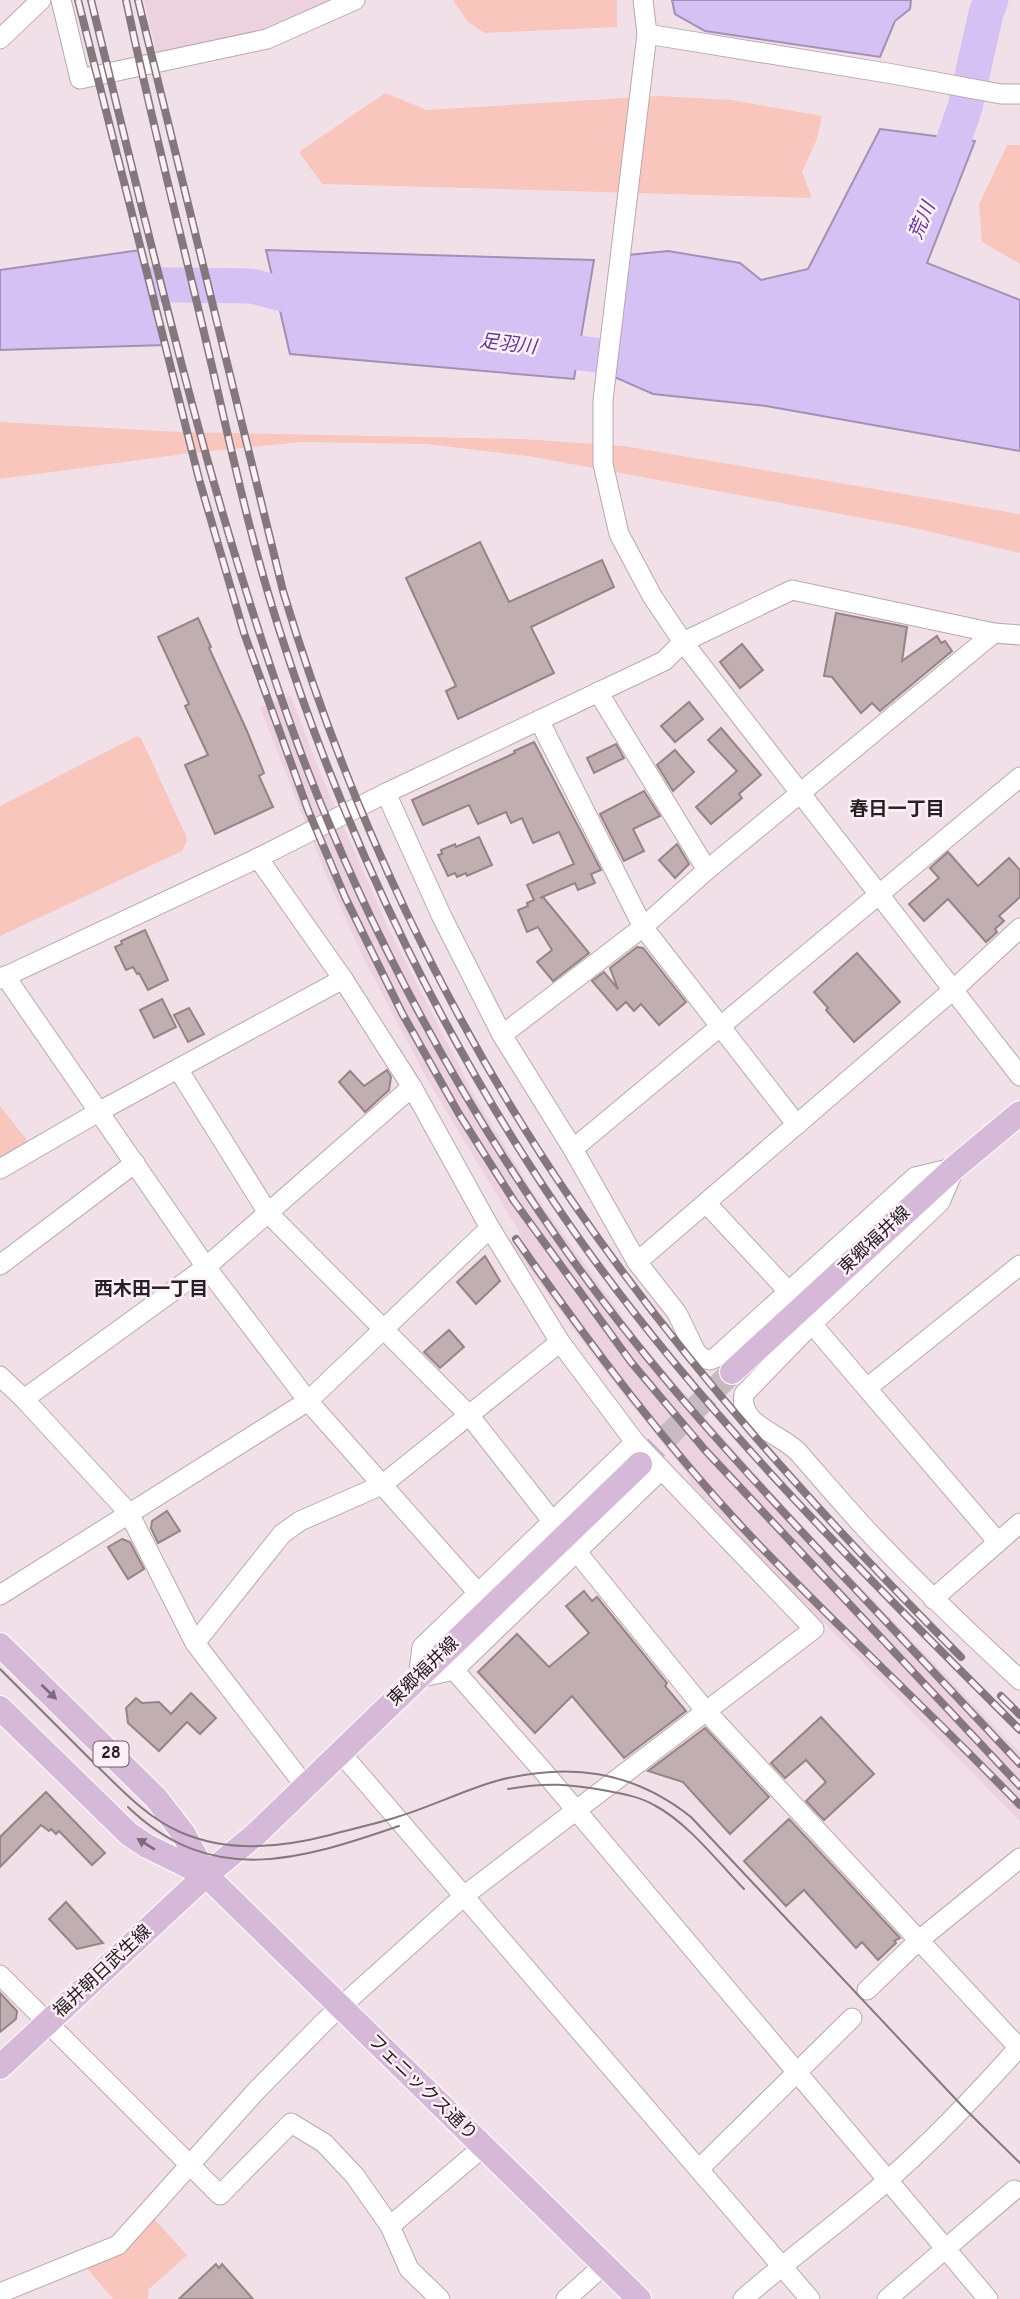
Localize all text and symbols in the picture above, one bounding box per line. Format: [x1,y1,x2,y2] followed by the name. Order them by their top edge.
[905,197,942,243] water label: 荒川
[478,330,540,361] water label: 足羽川
[849,798,945,822] district label: 春日一丁目
[834,1202,916,1280] street label: 東郷福井線
[94,1278,208,1302] district label: 西木田一丁目
[384,1632,464,1712] street label: 東郷福井線
[40,1684,57,1701] one-way arrow
[94,1742,128,1766] road number: 28
[136,1838,155,1851] one-way arrow
[49,1921,157,2023] street label: 福井朝日武生線
[362,2030,482,2146] street label: フェニックス通り

